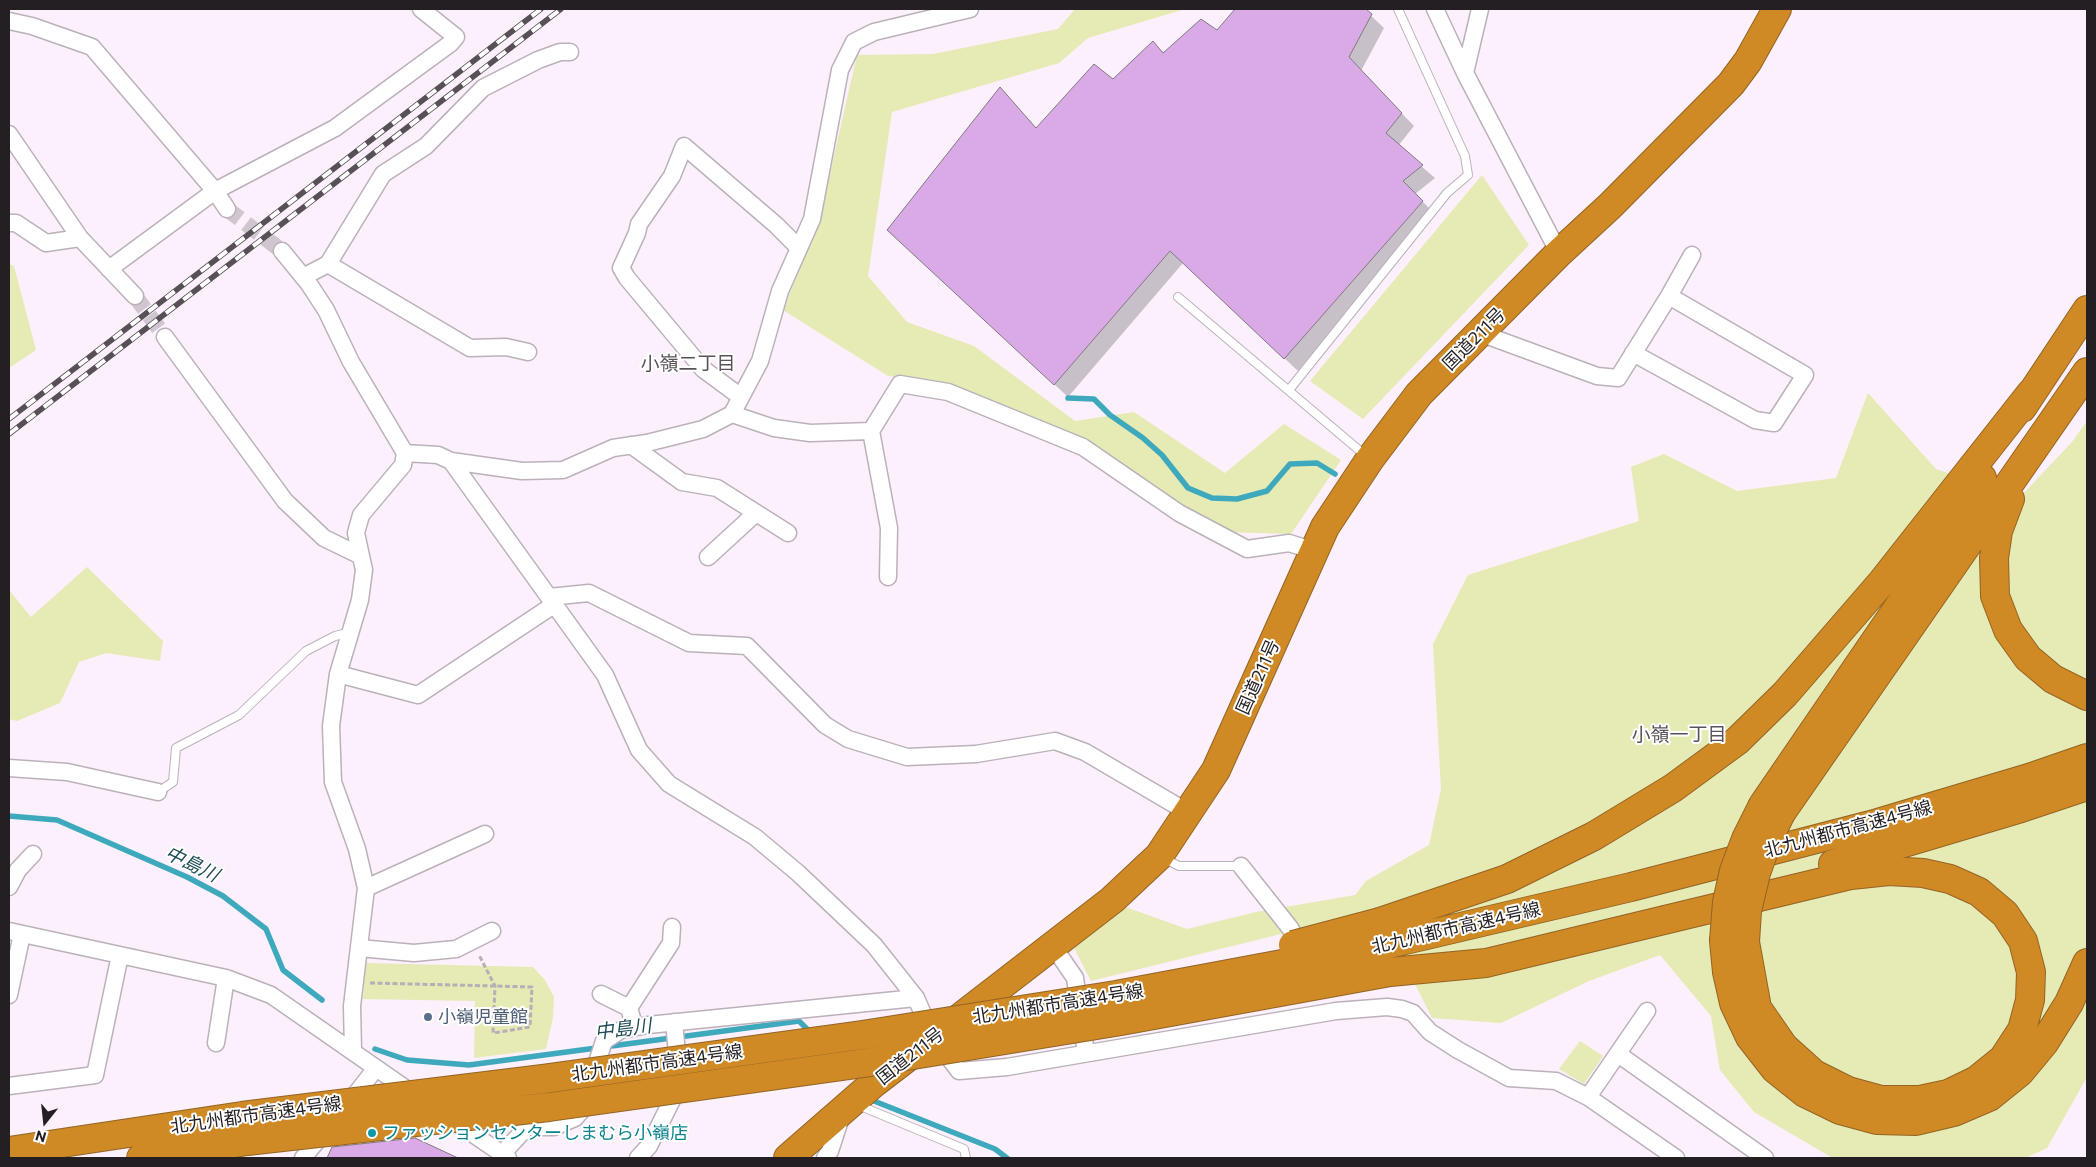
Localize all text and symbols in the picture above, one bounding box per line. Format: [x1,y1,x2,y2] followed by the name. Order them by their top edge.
[1438,303,1510,375] street label: 国道211号
[641,353,735,375] district label: 小嶺二丁目
[1232,636,1284,718] street label: 国道211号
[1632,724,1726,746] district label: 小嶺一丁目
[1762,796,1934,862] street label: 北九州都市高速4号線
[161,841,223,887] water label: 中島川
[1369,898,1543,958] street label: 北九州都市高速4号線
[971,980,1145,1028] street label: 北九州都市高速4号線
[438,1006,528,1028] place label: 小嶺児童館
[422,1011,434,1023] marker: 小嶺児童館
[593,1014,653,1044] water label: 中島川
[872,1023,948,1089] street label: 国道211号
[570,1040,744,1086] street label: 北九州都市高速4号線
[169,1092,343,1138] street label: 北九州都市高速4号線
[20,1097,70,1147] north arrow
[382,1122,688,1144] place label: ファッションセンターしまむら小嶺店
[33,1127,48,1147] text: N
[366,1127,378,1139] marker: ファッションセンターしまむら小嶺店

